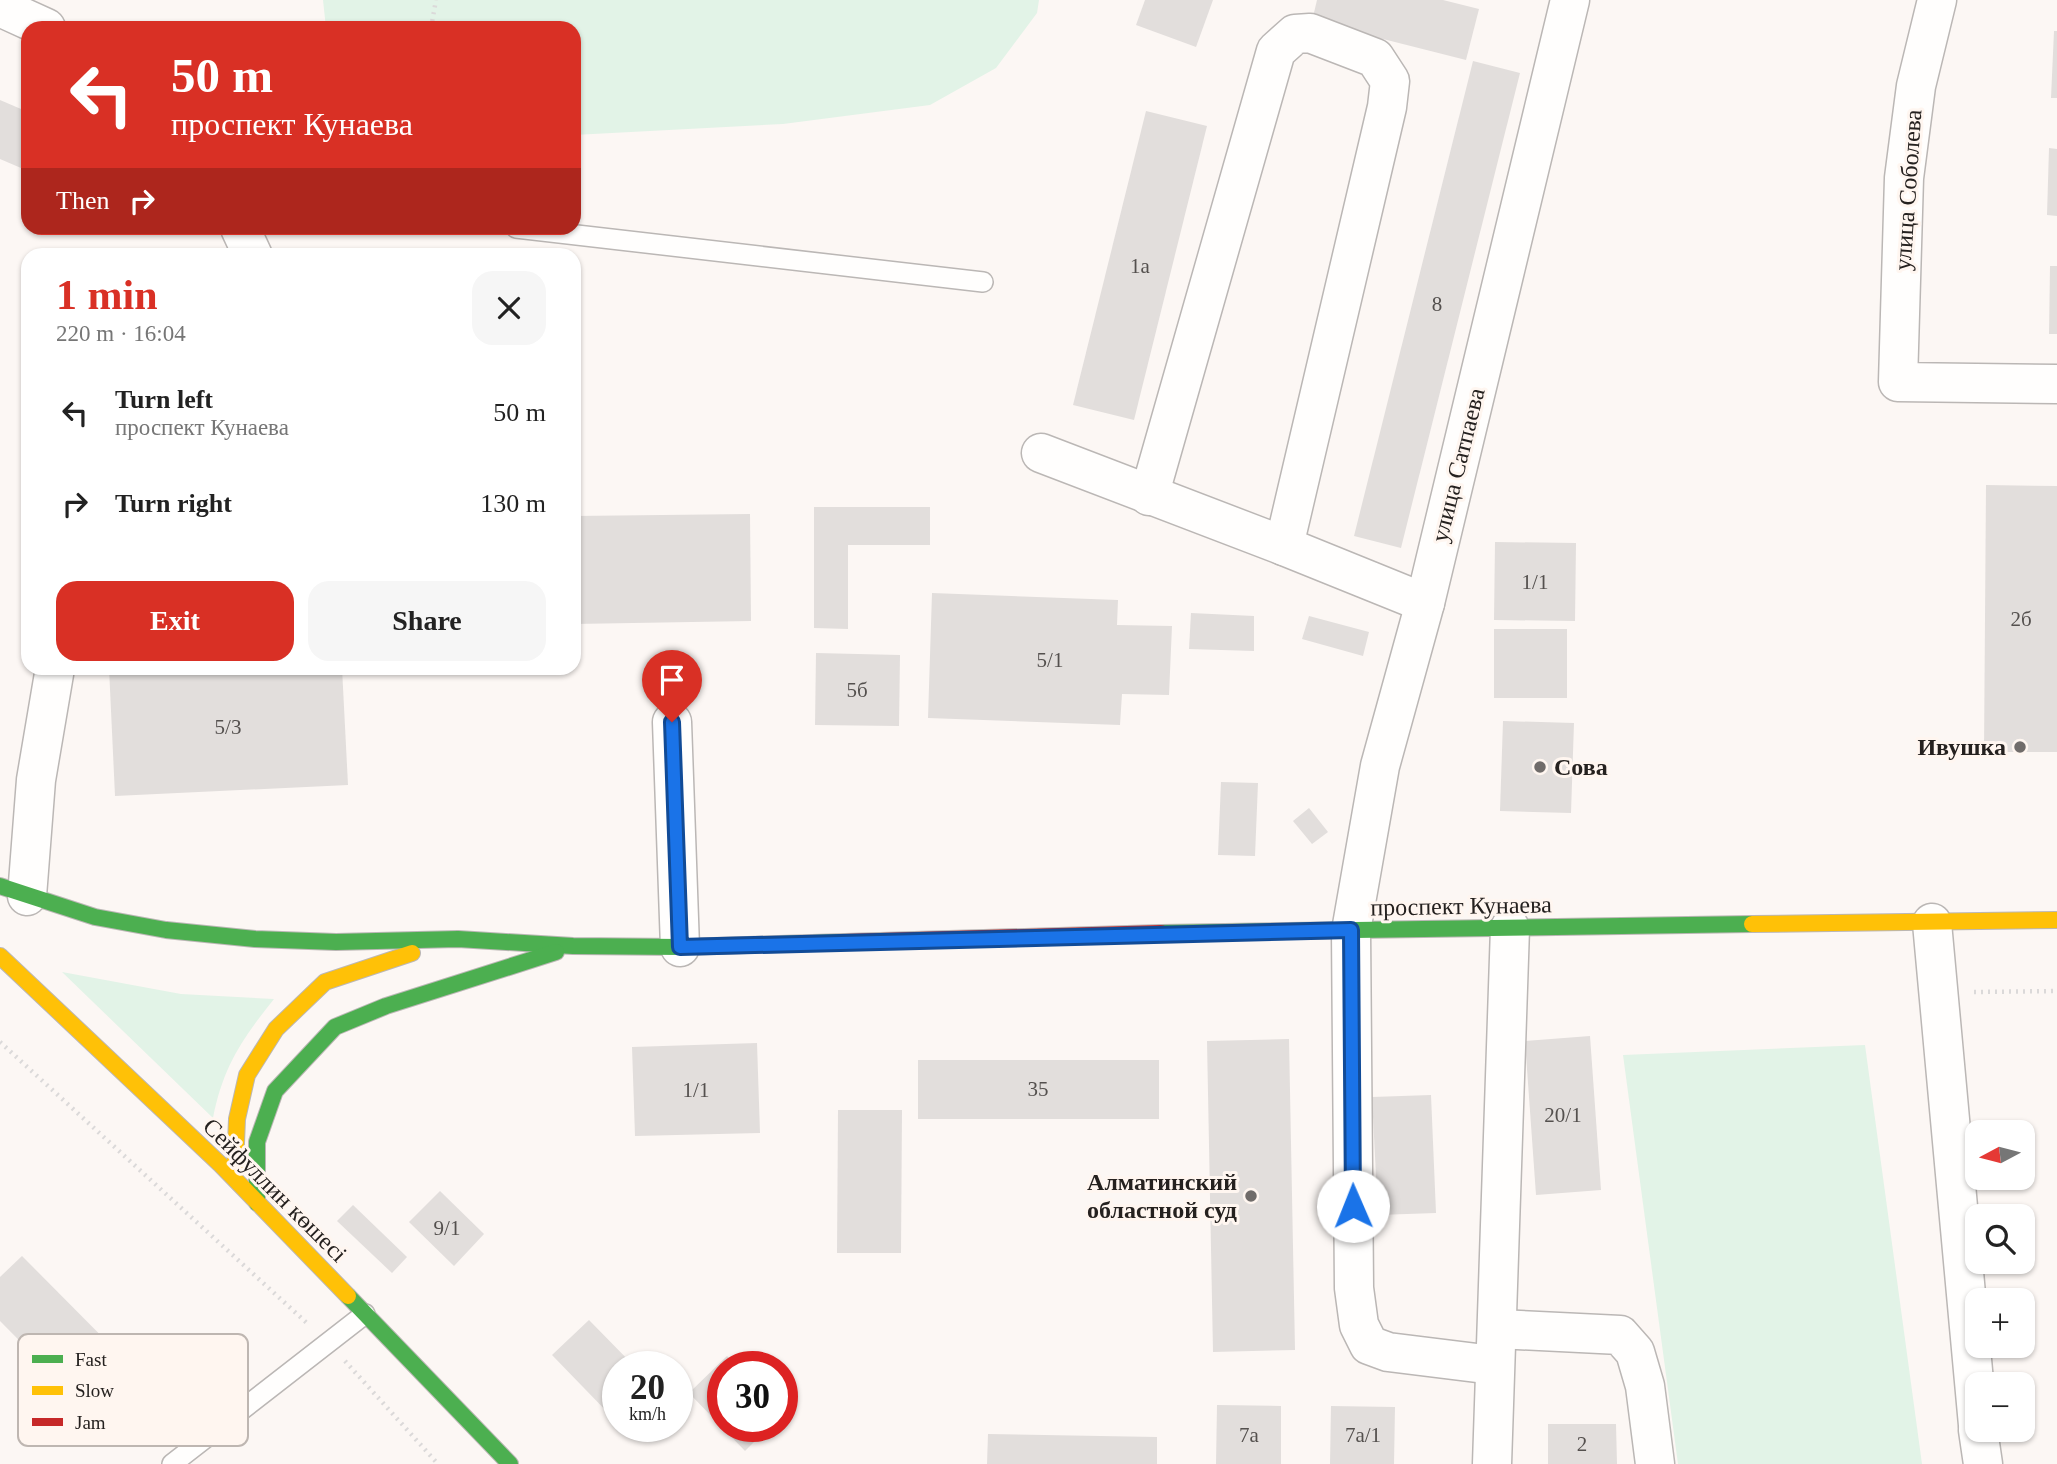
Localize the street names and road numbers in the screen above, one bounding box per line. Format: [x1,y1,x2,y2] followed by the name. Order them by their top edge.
[1889,108,1927,271] street label: улица Соболева
[1426,385,1490,545] street label: улица Сатпаева
[1370,891,1552,921] street label: проспект Кунаева
[198,1113,352,1267] street label: Сейфуллин көшесі

